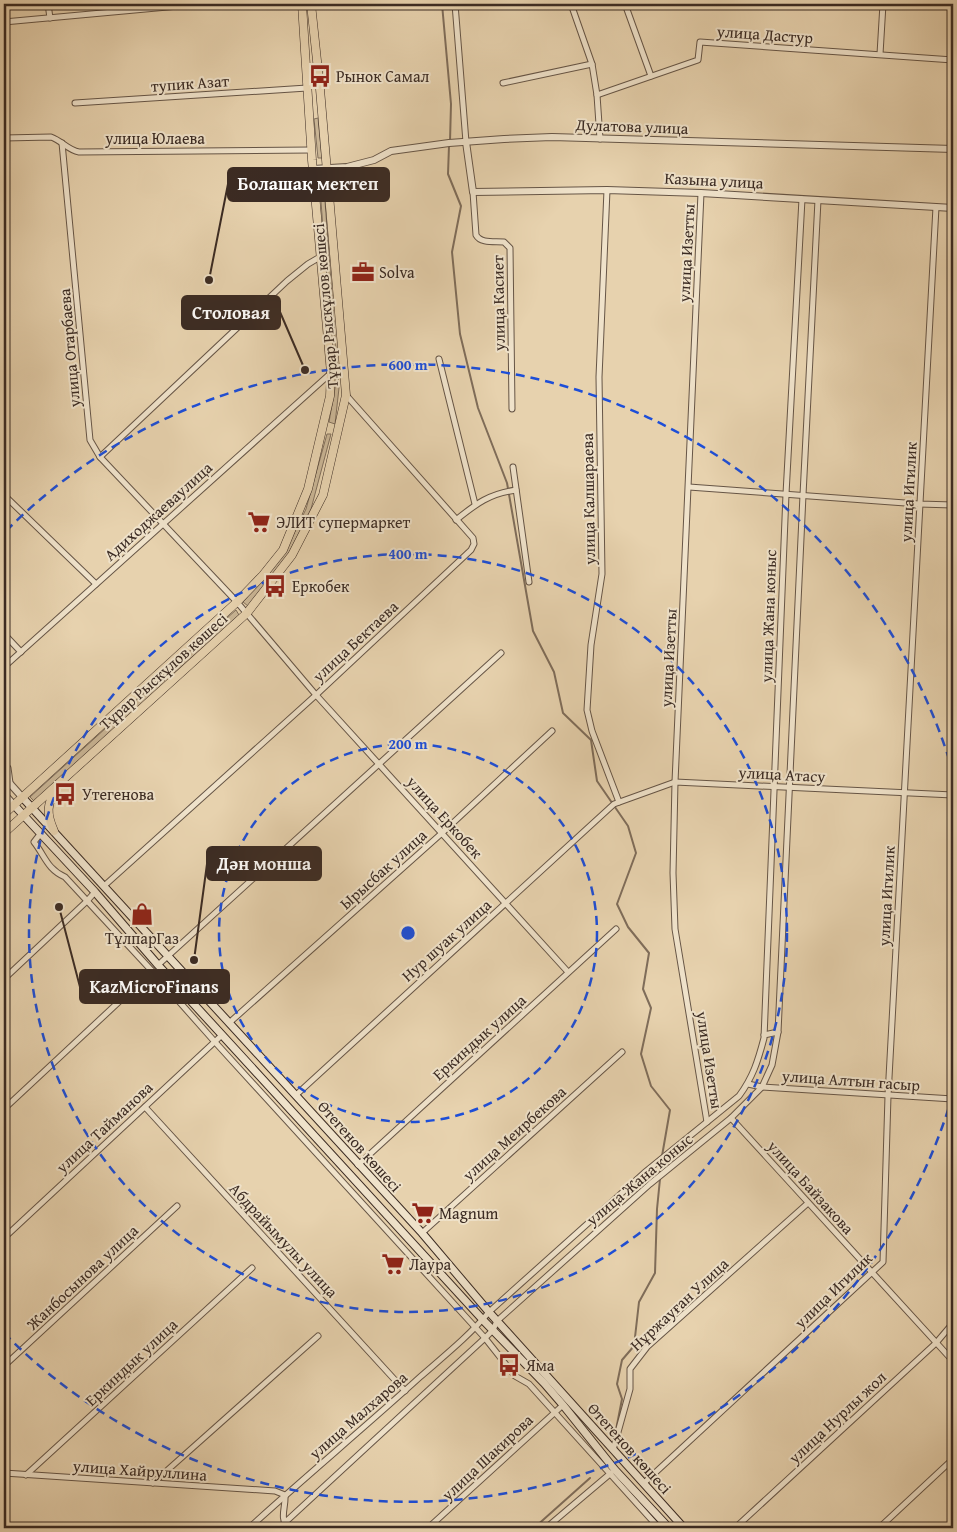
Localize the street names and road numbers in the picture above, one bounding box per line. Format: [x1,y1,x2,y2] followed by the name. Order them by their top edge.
[715,19,814,49] street label: улица Дастур
[150,68,230,98] street label: тупик Азат
[574,112,689,140] street label: Дулатова улица
[104,126,205,150] street label: улица Юлаева
[664,165,765,195] street label: Казына улица
[671,203,701,304] street label: улица Изетты
[306,222,344,390] street label: Тұрар Рыскұлов көшесі
[485,255,511,352] street label: улица Касиет
[52,287,86,409] street label: улица Отарбаева
[575,432,601,566] street label: улица Калшараева
[893,441,923,544] street label: улица Игилик
[99,456,218,566] street label: Адиходжаеваулица
[754,549,782,684] street label: улица Жана коныс
[306,594,404,688] street label: улица Бектаева
[93,606,233,735] street label: Тұрар Рыскұлов көшесі
[653,608,683,709] street label: улица Изетты
[737,760,826,788] street label: улица Атасу
[401,770,489,864] street label: улица Еркобек
[334,823,432,915] street label: Ырысбак улица
[871,845,901,948] street label: улица Игилик
[396,893,497,987] street label: Нур шуак улица
[427,988,531,1086] street label: Еркиндык улица
[690,1008,730,1111] street label: улица Изетты
[780,1063,921,1097] street label: улица Алтын гасыр
[49,1075,158,1179] street label: улица Тайманова
[456,1079,572,1187] street label: улица Меирбекова
[312,1095,408,1197] street label: Өтегенов көшесі
[580,1127,698,1232] street label: улица Жана коныс
[761,1134,860,1240] street label: улица Байзакова
[224,1177,344,1303] street label: Абдрайымулы улица
[20,1218,144,1336] street label: Жанбосынова улица
[788,1246,878,1334] street label: улица Игилик
[624,1252,734,1356] street label: Нұржауған Улица
[79,1312,183,1411] street label: Еркиндык улица
[303,1365,413,1465] street label: улица Малхарова
[782,1365,892,1470] street label: улица Нурлы жол
[582,1397,678,1499] street label: Өтегенов көшесі
[435,1408,539,1507] street label: улица Шакирова
[71,1453,208,1487] street label: улица Хайруллина

